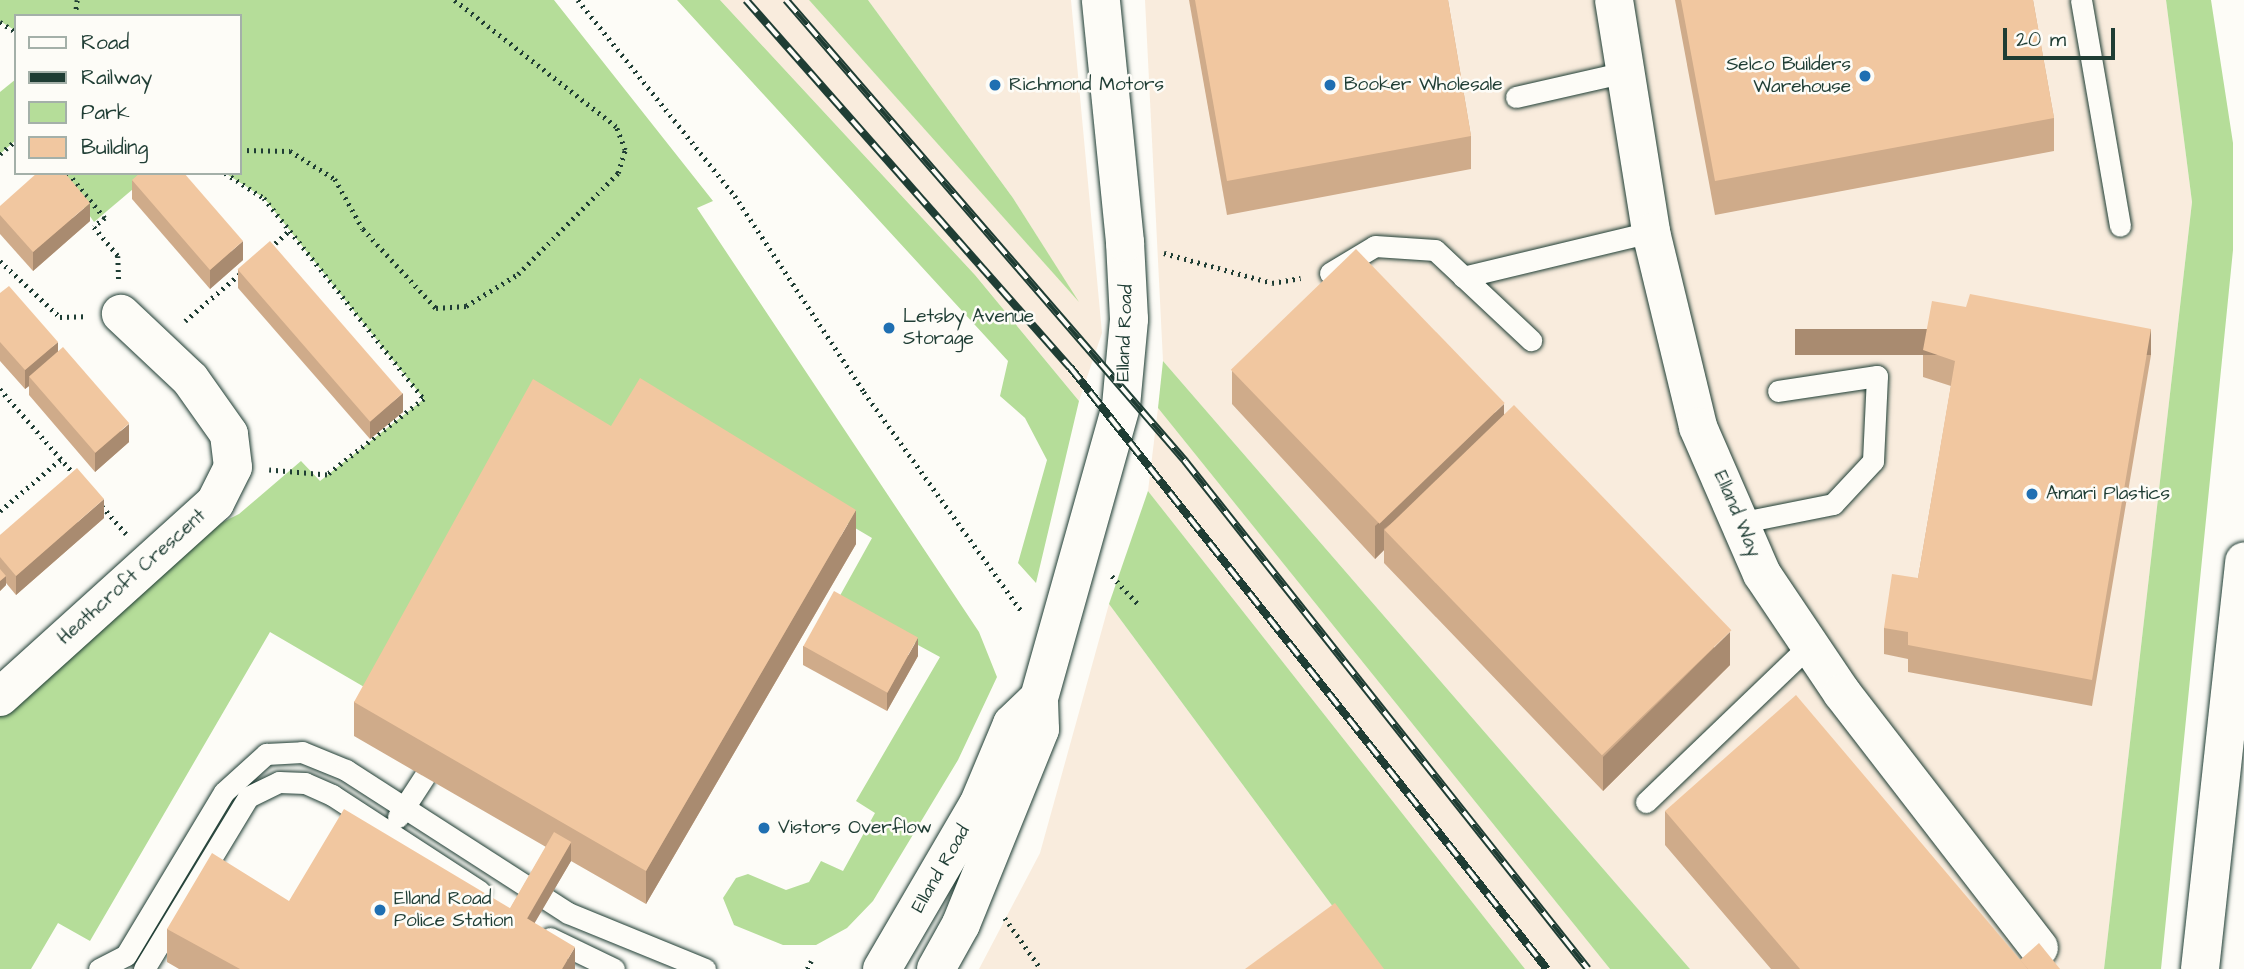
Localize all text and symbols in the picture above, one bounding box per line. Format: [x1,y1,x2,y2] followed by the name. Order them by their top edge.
[14,14,242,175] legend
[2006,14,2118,58] scale bar
[2016,25,2066,54] text: 20 m
[81,28,129,57] text: Road
[1726,54,1851,98] place label: Selco Builders Warehouse
[81,63,152,92] text: Railway
[1857,68,1873,84] marker: Selco Builders Warehouse
[1009,74,1164,96] place label: Richmond Motors
[1344,74,1503,96] place label: Booker Wholesale
[987,77,1003,93] marker: Richmond Motors
[1322,77,1338,93] marker: Booker Wholesale
[81,98,130,127] text: Park
[81,133,148,162] text: Building
[1112,284,1138,382] street label: Elland Road
[903,306,1034,350] place label: Letsby Avenue Storage
[881,320,897,336] marker: Letsby Avenue Storage
[1709,467,1765,561] street label: Elland Way
[2046,483,2170,505] place label: Amari Plastics
[2024,486,2040,502] marker: Amari Plastics
[53,504,211,650] street label: Heathcroft Crescent
[778,817,932,839] place label: Vistors Overflow
[756,820,772,836] marker: Vistors Overflow
[907,821,975,917] street label: Elland Road
[394,888,513,932] place label: Elland Road Police Station
[372,902,388,918] marker: Elland Road Police Station

